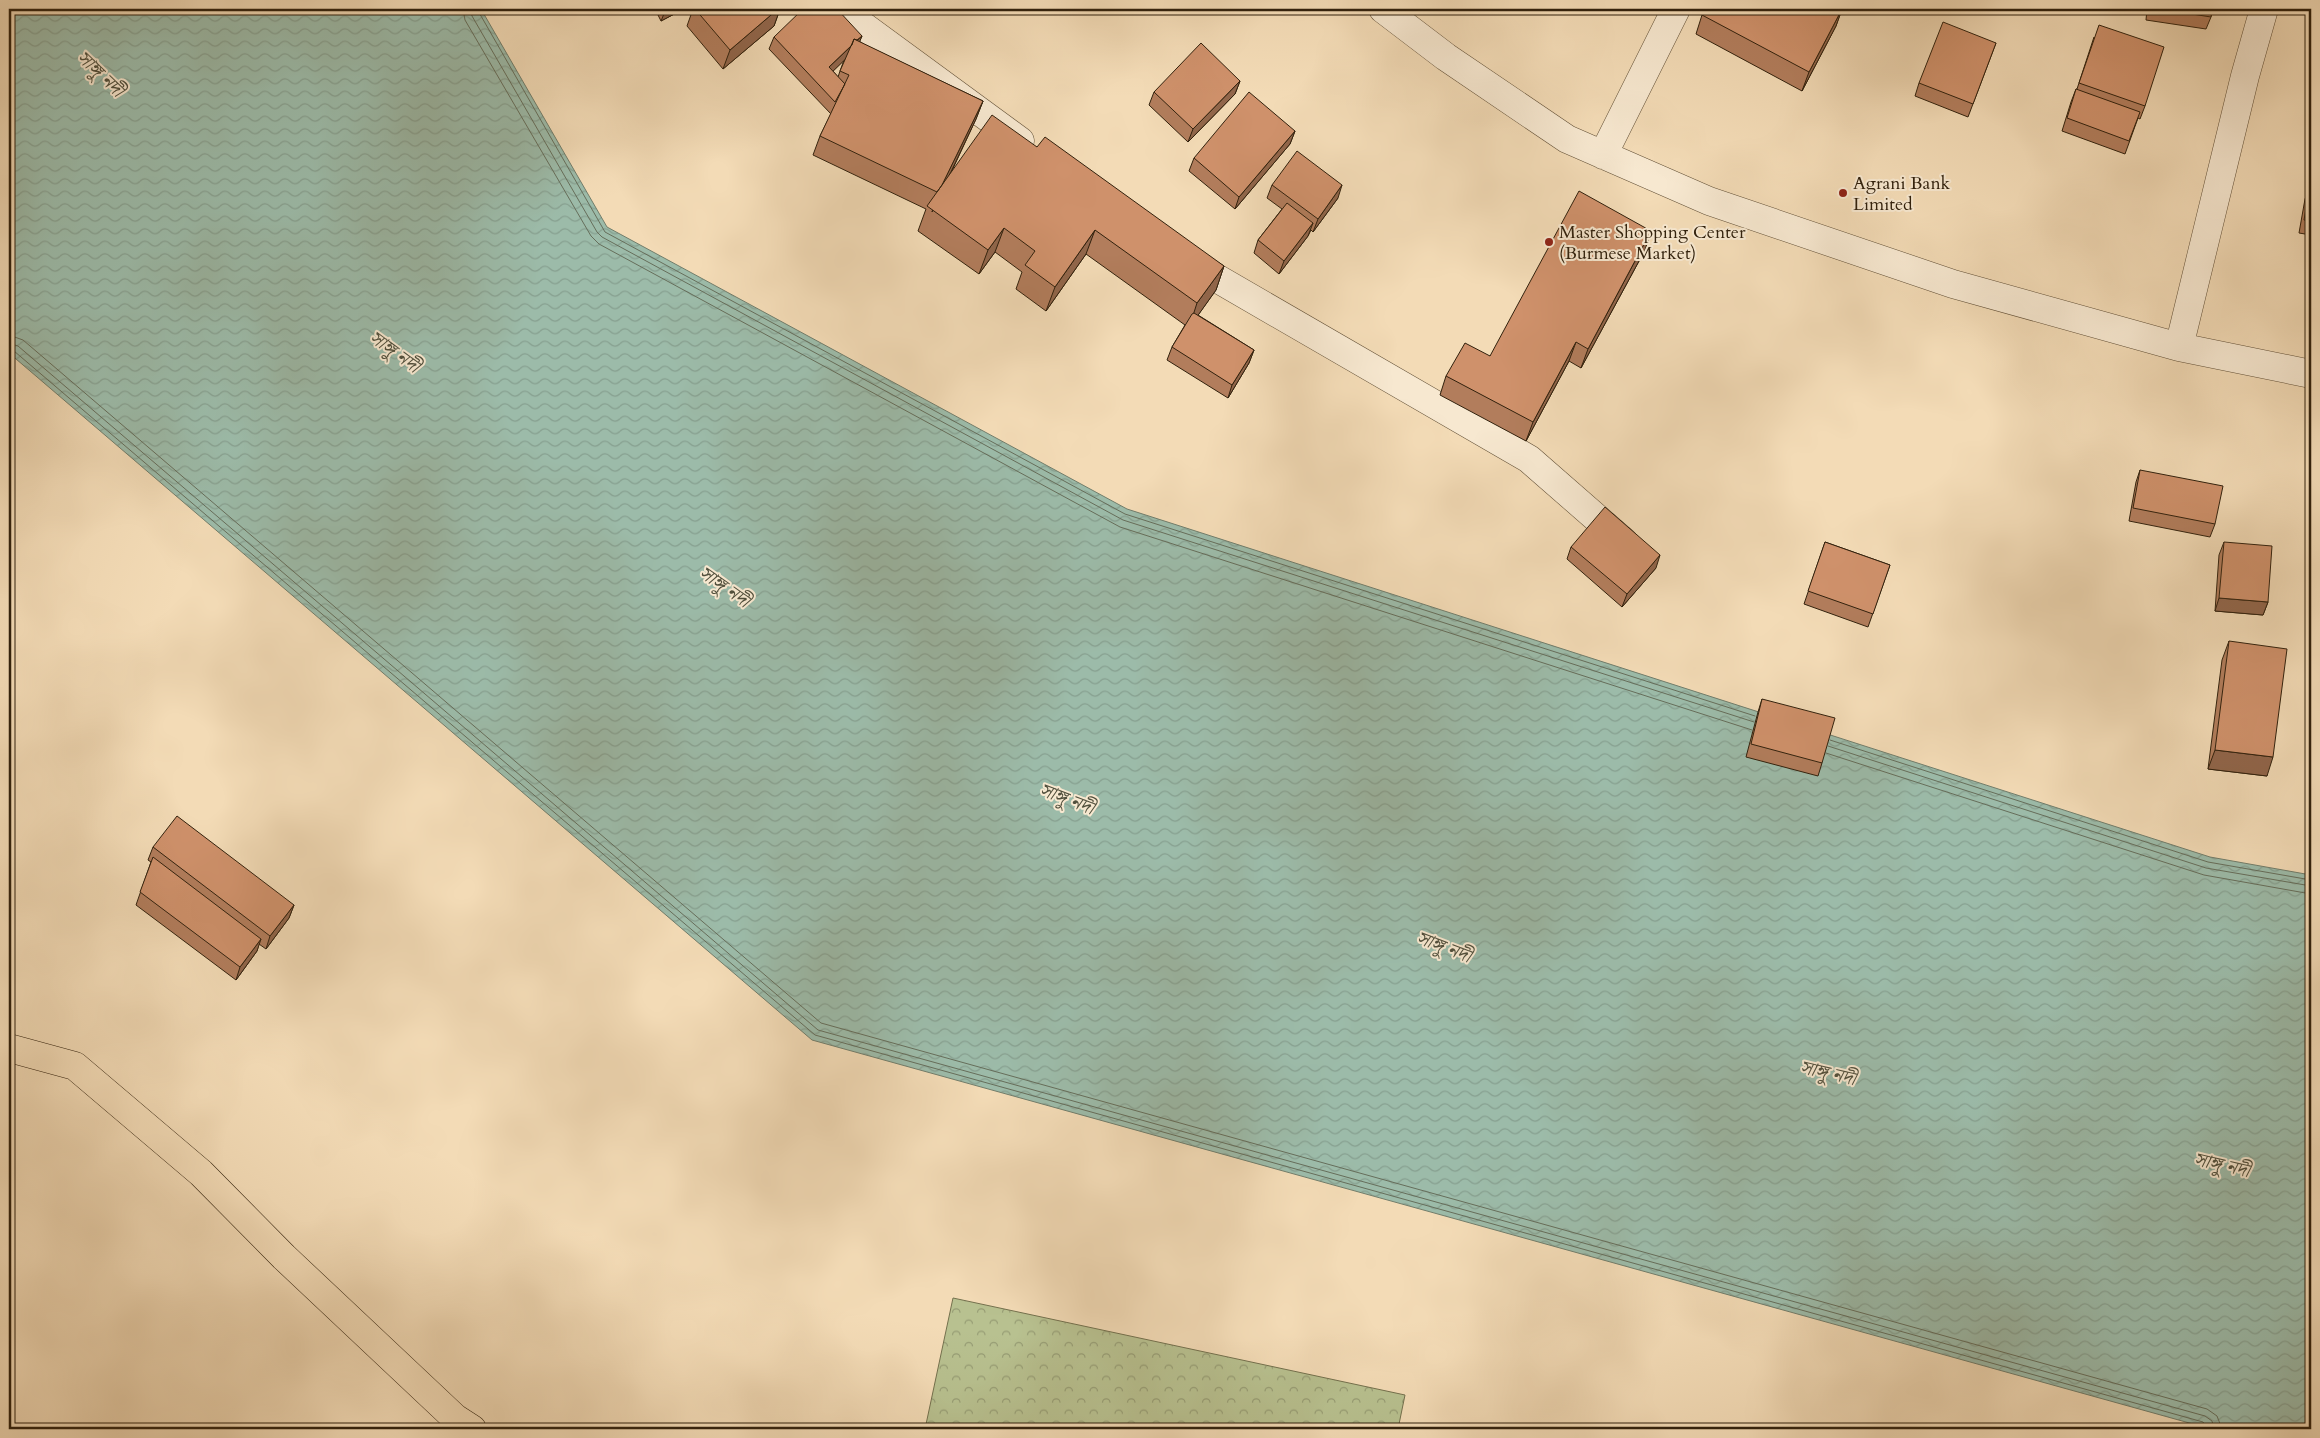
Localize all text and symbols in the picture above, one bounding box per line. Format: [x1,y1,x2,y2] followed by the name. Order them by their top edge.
[70,45,131,105] water label: সাঙ্গু নদী
[1853,171,1951,217] place label: Agrani Bank Limited
[1837,187,1849,199] marker: Agrani Bank Limited
[1559,220,1746,266] place label: Master Shopping Center (Burmese Market)
[1543,236,1555,248] marker: Master Shopping Center (Burmese Market)
[363,325,427,381] water label: সাঙ্গু নদী
[693,560,757,616] water label: সাঙ্গু নদী
[1035,777,1100,823] water label: সাঙ্গু নদী
[1412,925,1477,971] water label: সাঙ্গু নদী
[1797,1054,1860,1093] water label: সাঙ্গু নদী
[2191,1146,2254,1185] water label: সাঙ্গু নদী

